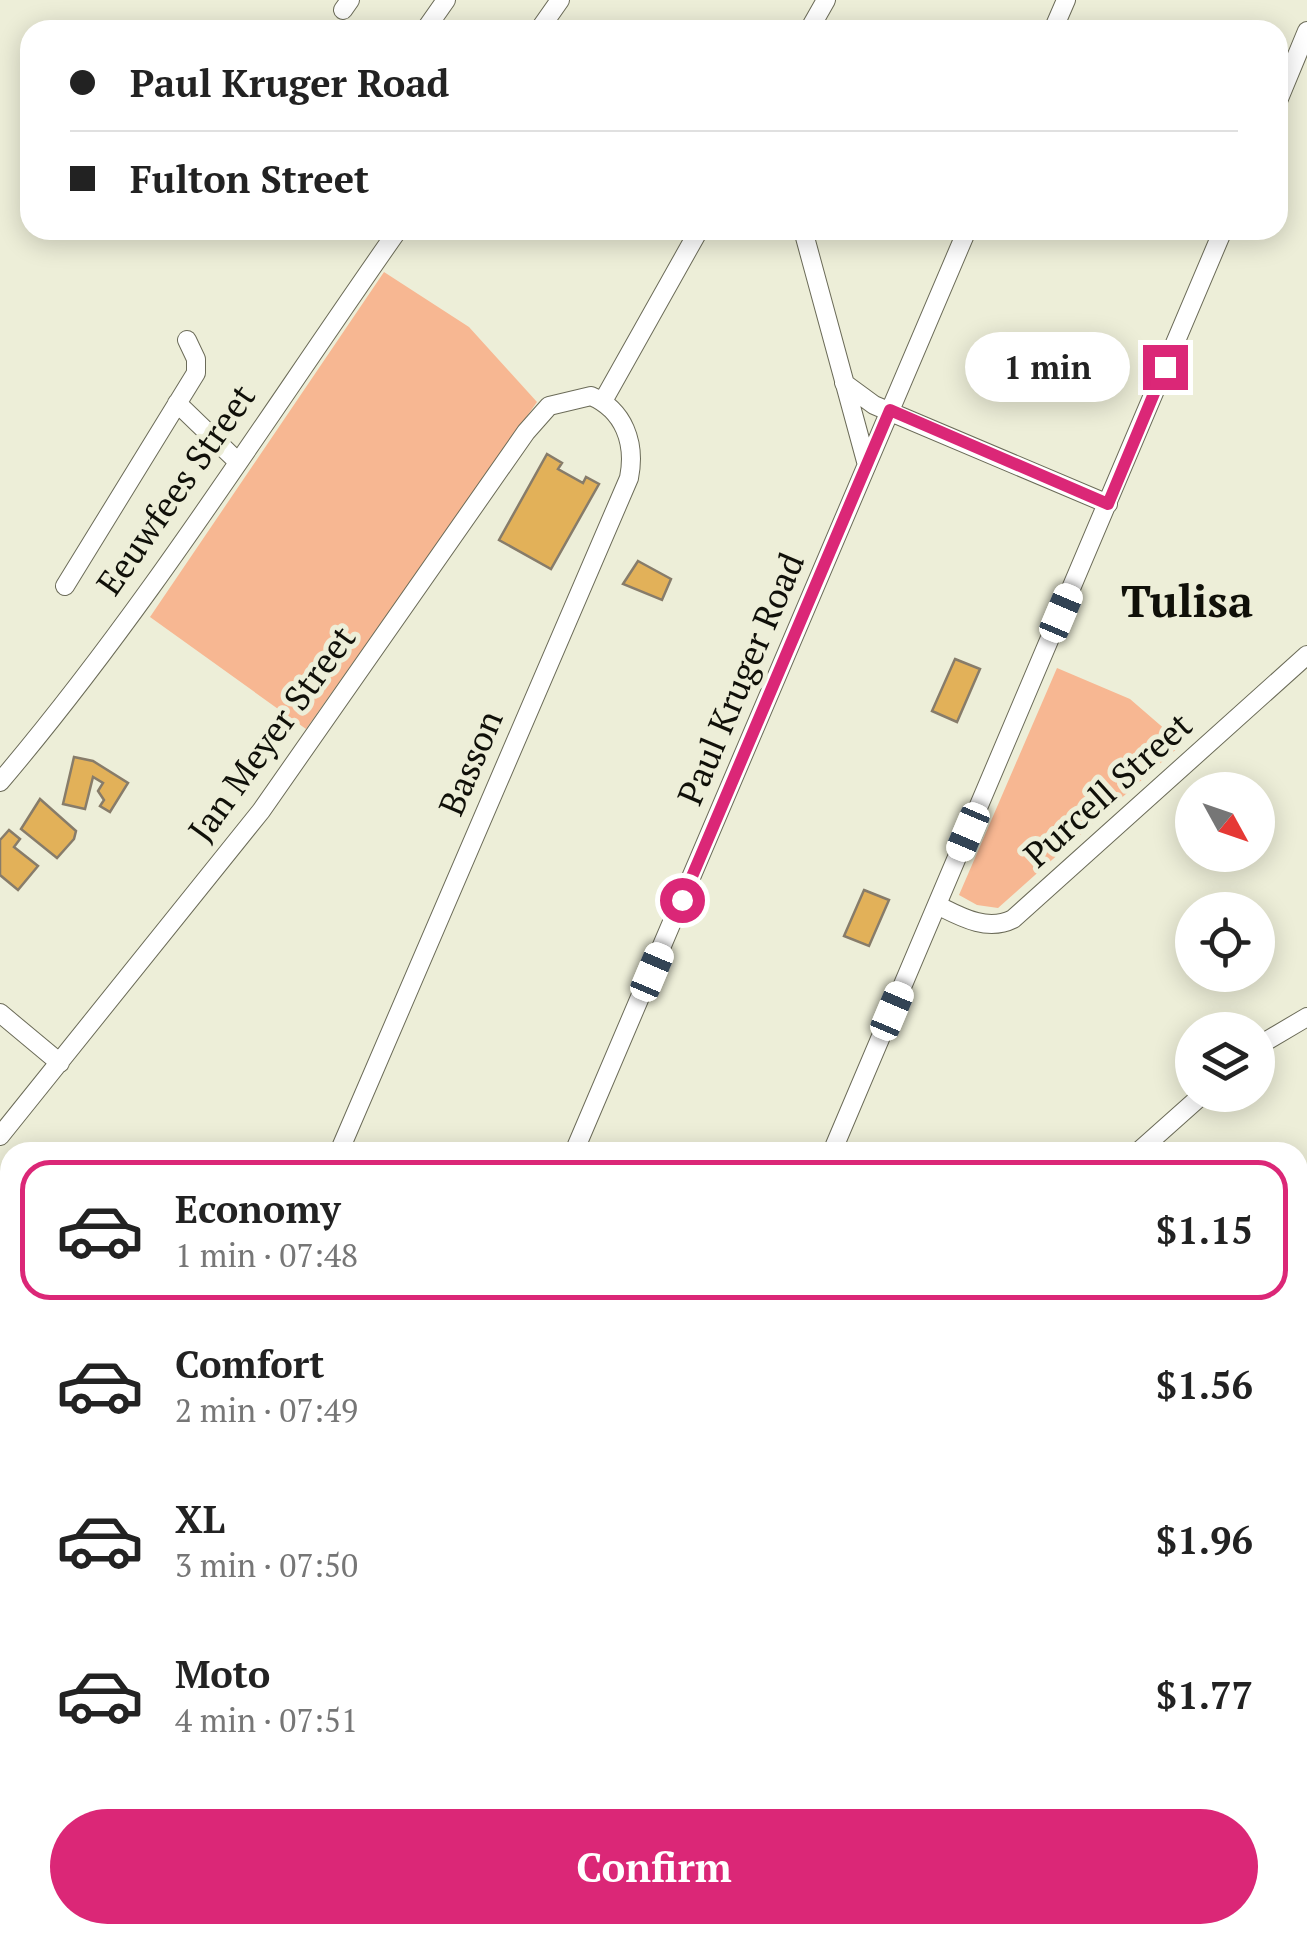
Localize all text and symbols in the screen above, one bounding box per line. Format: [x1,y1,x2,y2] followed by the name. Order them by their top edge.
[130,58,449,108] text: Paul Kruger Road
[130,154,369,204] text: Fulton Street
[965,332,1130,402] callout: 1 min
[1143,345,1188,390] route end
[1004,346,1091,388] text: 1 min
[85,375,265,604] street label: Eeuwfees Street
[666,545,814,812] street label: Paul Kruger Road
[1121,570,1253,630] district label: Tulisa
[1035,580,1087,646] car
[177,616,365,851] street label: Jan Meyer Street
[1014,702,1201,877] street label: Purcell Street
[427,703,513,822] street label: Basson
[1175,772,1275,872] north arrow
[1175,772,1275,1112] map controls
[942,799,994,865] car
[660,878,705,923] route start
[1175,892,1275,992] button: locate
[626,939,678,1005] car
[866,978,918,1044] car
[1175,1012,1275,1112] button: layers
[175,1184,341,1234] text: Economy
[55,1185,145,1275] icon: car
[1156,1205,1253,1255] text: $1.15
[175,1234,358,1276] text: 1 min · 07:48
[175,1339,324,1389] text: Comfort
[55,1340,145,1430] icon: car
[1156,1360,1253,1410] text: $1.56
[175,1389,358,1431] text: 2 min · 07:49
[175,1494,225,1544] text: XL
[55,1495,145,1585] icon: car
[1156,1515,1253,1565] text: $1.96
[175,1544,358,1586] text: 3 min · 07:50
[175,1649,270,1699] text: Moto
[55,1650,145,1740] icon: car
[1156,1670,1253,1720] text: $1.77
[175,1699,358,1741] text: 4 min · 07:51
[50,1809,1258,1924] button: Confirm

